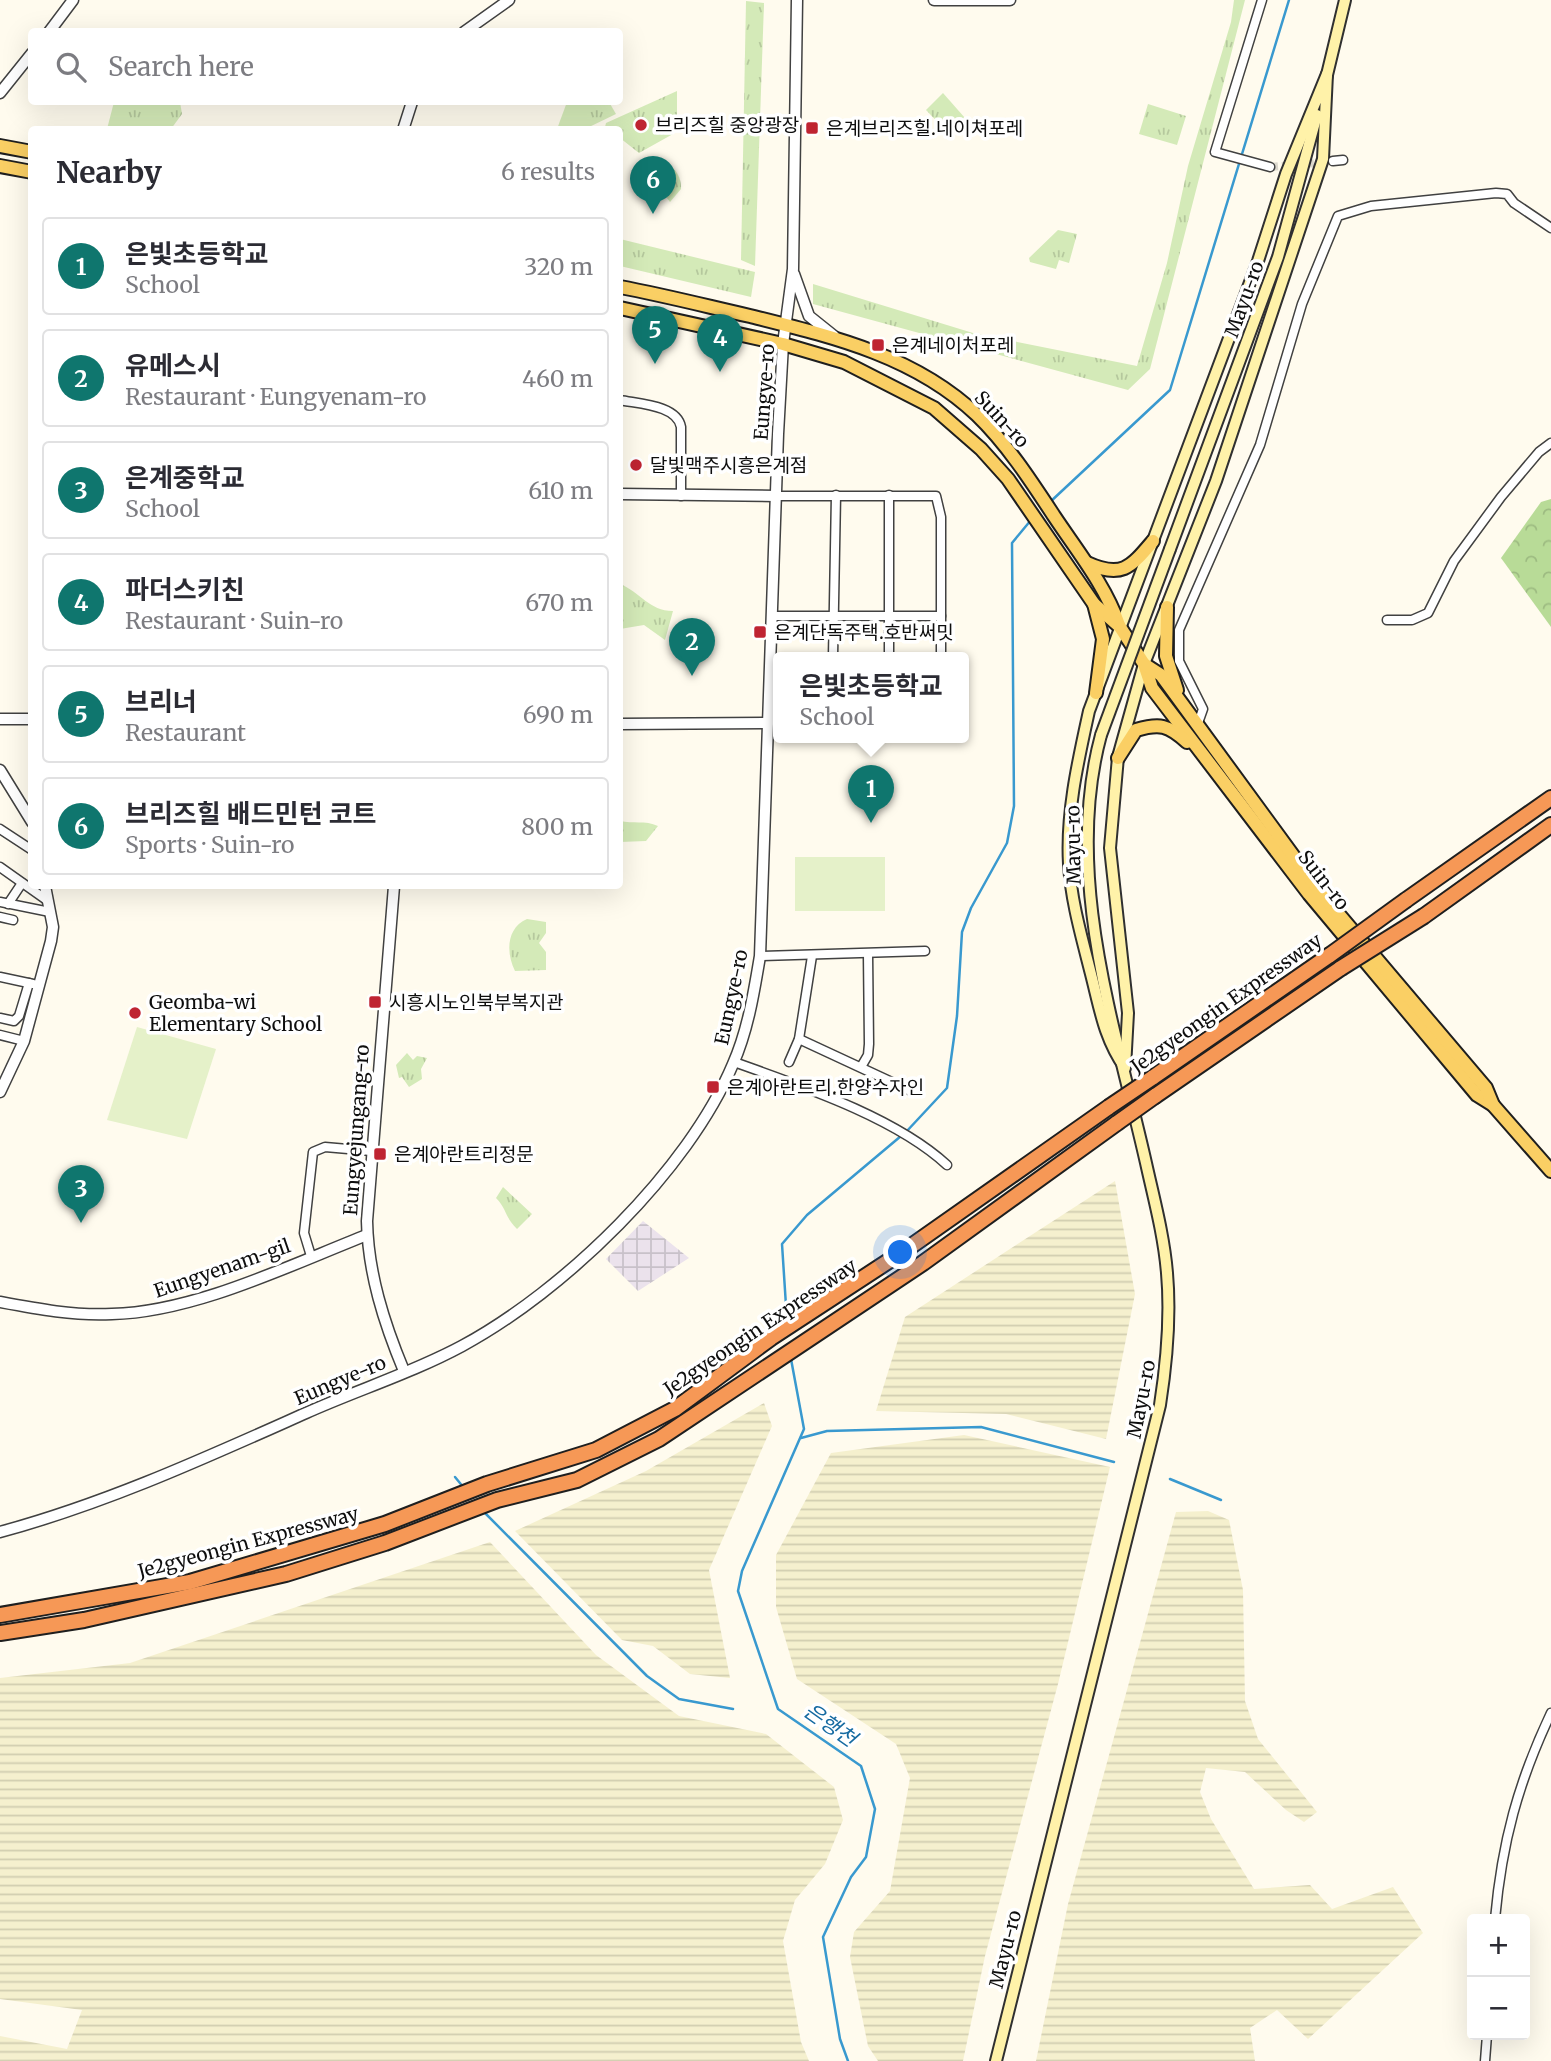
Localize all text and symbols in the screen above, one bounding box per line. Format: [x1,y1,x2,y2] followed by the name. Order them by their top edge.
[28,28,623,105] search box
[52,48,90,86] icon: search
[108,50,254,83] text: Search here
[655,113,799,137] place label: 브리즈힐 중앙광장
[826,116,1023,140] place label: 은계브리즈힐.네이쳐포레
[633,117,649,133] marker: 브리즈힐 중앙광장
[804,120,820,136] marker: 은계브리즈힐.네이쳐포레
[56,153,162,191] text: Nearby
[630,156,676,214] pin: 6
[501,157,595,186] text: 6 results
[125,237,269,270] text: 은빛초등학교
[76,252,86,281] text: 1
[524,252,593,281] text: 320 m
[1219,258,1269,340] street label: Mayu-ro
[125,270,200,299] text: School
[632,306,678,364] pin: 5
[697,314,743,372] pin: 4
[892,333,1014,357] place label: 은계네이처포레
[870,337,886,353] marker: 은계네이처포레
[749,343,779,441] street label: Eungye-ro
[125,349,221,382] text: 유메스시
[74,364,88,393] text: 2
[522,364,593,393] text: 460 m
[125,382,426,411] text: Restaurant · Eungyenam-ro
[970,386,1034,452] street label: Suin-ro
[650,453,807,477] place label: 달빛맥주시흥은계점
[628,457,644,473] marker: 달빛맥주시흥은계점
[125,461,245,494] text: 은계중학교
[74,476,88,505] text: 3
[528,476,593,505] text: 610 m
[125,494,200,523] text: School
[125,573,245,606] text: 파더스키친
[74,588,88,617] text: 4
[525,588,593,617] text: 670 m
[125,606,343,635] text: Restaurant · Suin-ro
[669,618,715,676] pin: 2
[774,620,954,644] place label: 은계단독주택.호반써밋
[752,624,768,640] marker: 은계단독주택.호반써밋
[773,652,969,743] popup
[799,669,943,702] text: 은빛초등학교
[125,685,197,718] text: 브리너
[74,700,88,729] text: 5
[523,700,593,729] text: 690 m
[799,702,874,731] text: School
[125,718,246,747] text: Restaurant
[848,765,894,823] pin: 1
[125,797,377,830] text: 브리즈힐 배드민턴 코트
[1060,805,1086,885] street label: Mayu-ro
[74,812,88,841] text: 6
[521,812,593,841] text: 800 m
[125,830,294,859] text: Sports · Suin-ro
[1293,845,1355,915] street label: Suin-ro
[1125,928,1326,1079] street label: Je2gyeongin Expressway
[709,947,753,1047] street label: Eungye-ro
[149,990,322,1036] place label: Geomba-wi Elementary School
[389,990,564,1014] place label: 시흥시노인북부복지관
[367,994,383,1010] marker: 시흥시노인북부복지관
[127,1005,143,1021] marker: Geomba-wi Elementary School
[338,1044,374,1216] street label: Eungyejungang-ro
[727,1075,924,1099] place label: 은계아란트리.한양수자인
[705,1079,721,1095] marker: 은계아란트리.한양수자인
[394,1142,534,1166] place label: 은계아란트리정문
[372,1146,388,1162] marker: 은계아란트리정문
[58,1165,104,1223] pin: 3
[150,1233,294,1303] street label: Eungyenam-gil
[883,1235,917,1269] your location
[658,1253,861,1401] street label: Je2gyeongin Expressway
[291,1350,389,1410] street label: Eungye-ro
[1122,1358,1160,1440] street label: Mayu-ro
[134,1501,361,1583] street label: Je2gyeongin Expressway
[799,1697,864,1754] water label: 은행천
[984,1908,1026,1990] street label: Mayu-ro
[1467,1914,1530,2040] map controls
[1467,1914,1530,1977] button: +
[1467,1977,1530,2040] button: −

